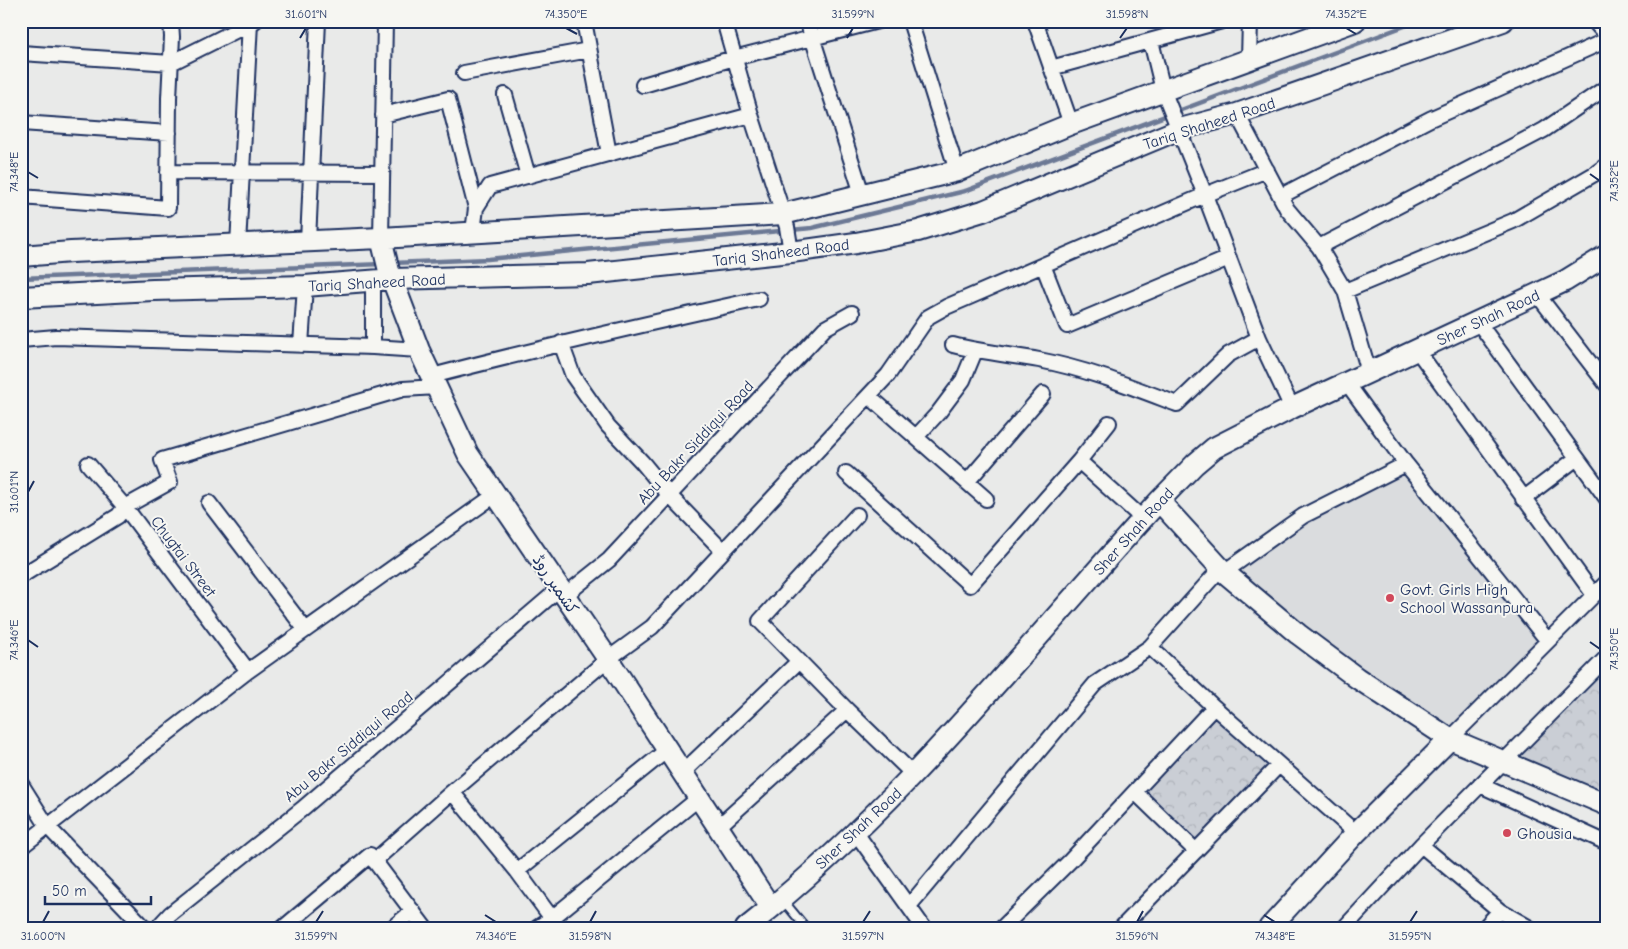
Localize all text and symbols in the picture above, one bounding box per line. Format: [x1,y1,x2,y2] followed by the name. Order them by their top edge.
[285,7,327,21] text: 31.601°N
[545,7,587,21] text: 74.350°E
[832,7,874,21] text: 31.599°N
[1106,7,1148,21] text: 31.598°N
[1325,7,1367,21] text: 74.352°E
[1141,94,1277,154] street label: Tariq Shaheed Road
[7,152,21,192] text: 74.348°E
[1607,160,1621,202] text: 74.352°E
[712,236,850,270] street label: Tariq Shaheed Road
[308,270,446,296] street label: Tariq Shaheed Road
[1434,286,1543,350] street label: Sher Shah Road
[634,377,758,508] street label: Abu Bakr Siddiqui Road
[7,471,21,513] text: 31.601°N
[1090,484,1178,579] street label: Sher Shah Road
[147,513,220,601] street label: Chugtai Street
[529,551,582,618] street label: کشمیر روڈ
[1400,581,1533,617] place label: Govt. Girls High School Wassanpura
[1384,592,1396,604] marker: Govt. Girls High School Wassanpura
[7,620,21,660] text: 74.346°E
[1607,628,1621,670] text: 74.350°E
[281,688,416,806] street label: Abu Bakr Siddiqui Road
[812,784,906,873] street label: Sher Shah Road
[1517,825,1572,843] place label: Ghousia
[1501,827,1513,839] marker: Ghousia
[45,874,151,906] scale bar
[52,882,87,900] text: 50 m
[21,929,65,943] text: 31.600°N
[295,929,337,943] text: 31.599°N
[476,929,516,943] text: 74.346°E
[569,929,611,943] text: 31.598°N
[842,929,884,943] text: 31.597°N
[1116,929,1158,943] text: 31.596°N
[1255,929,1295,943] text: 74.348°E
[1389,929,1431,943] text: 31.595°N

